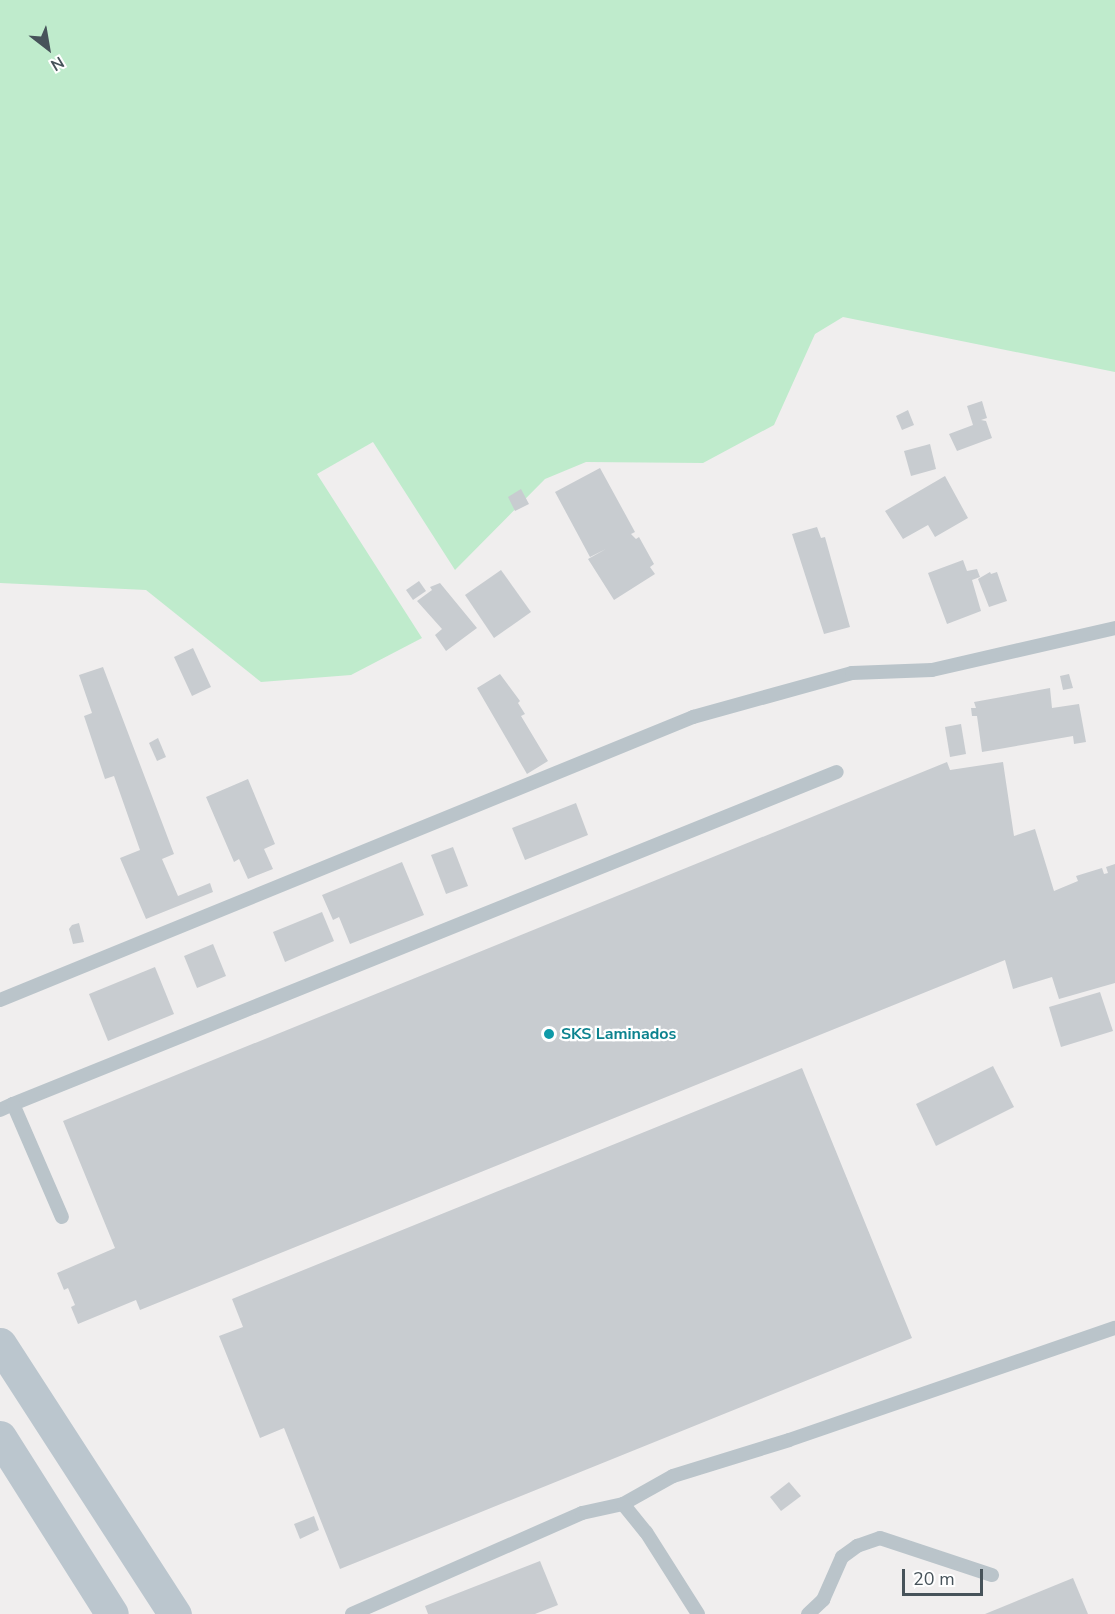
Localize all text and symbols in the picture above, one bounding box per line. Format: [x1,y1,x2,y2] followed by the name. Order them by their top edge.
[18,18,78,78] north arrow
[46,51,68,76] text: N
[561,1024,676,1044] place label: SKS Laminados
[542,1027,556,1041] marker: SKS Laminados
[905,1557,986,1595] scale bar
[913,1567,955,1591] text: 20 m

